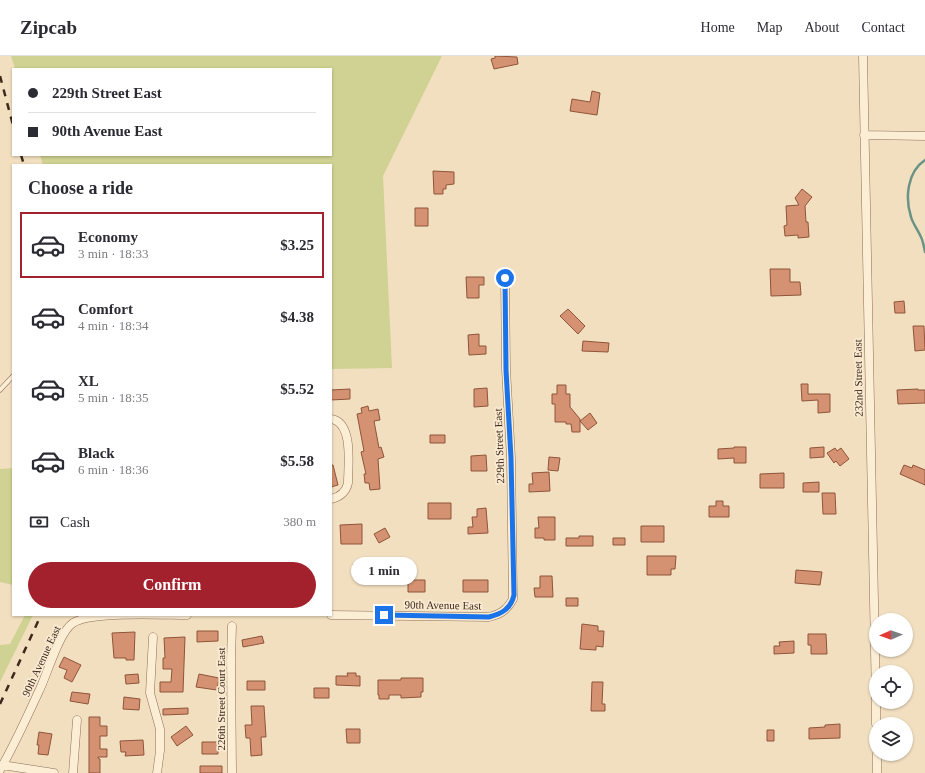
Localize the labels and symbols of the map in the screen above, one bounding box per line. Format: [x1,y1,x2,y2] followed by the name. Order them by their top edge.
[496,269,514,287] route start
[851,339,865,417] street label: 232nd Street East
[492,408,506,484] street label: 229th Street East
[351,557,417,585] callout: 1 min
[405,598,481,612] street label: 90th Avenue East
[375,606,393,624] route end
[869,613,913,657] north arrow
[19,624,63,698] street label: 90th Avenue East
[215,648,227,750] street label: 226th Street Court East

